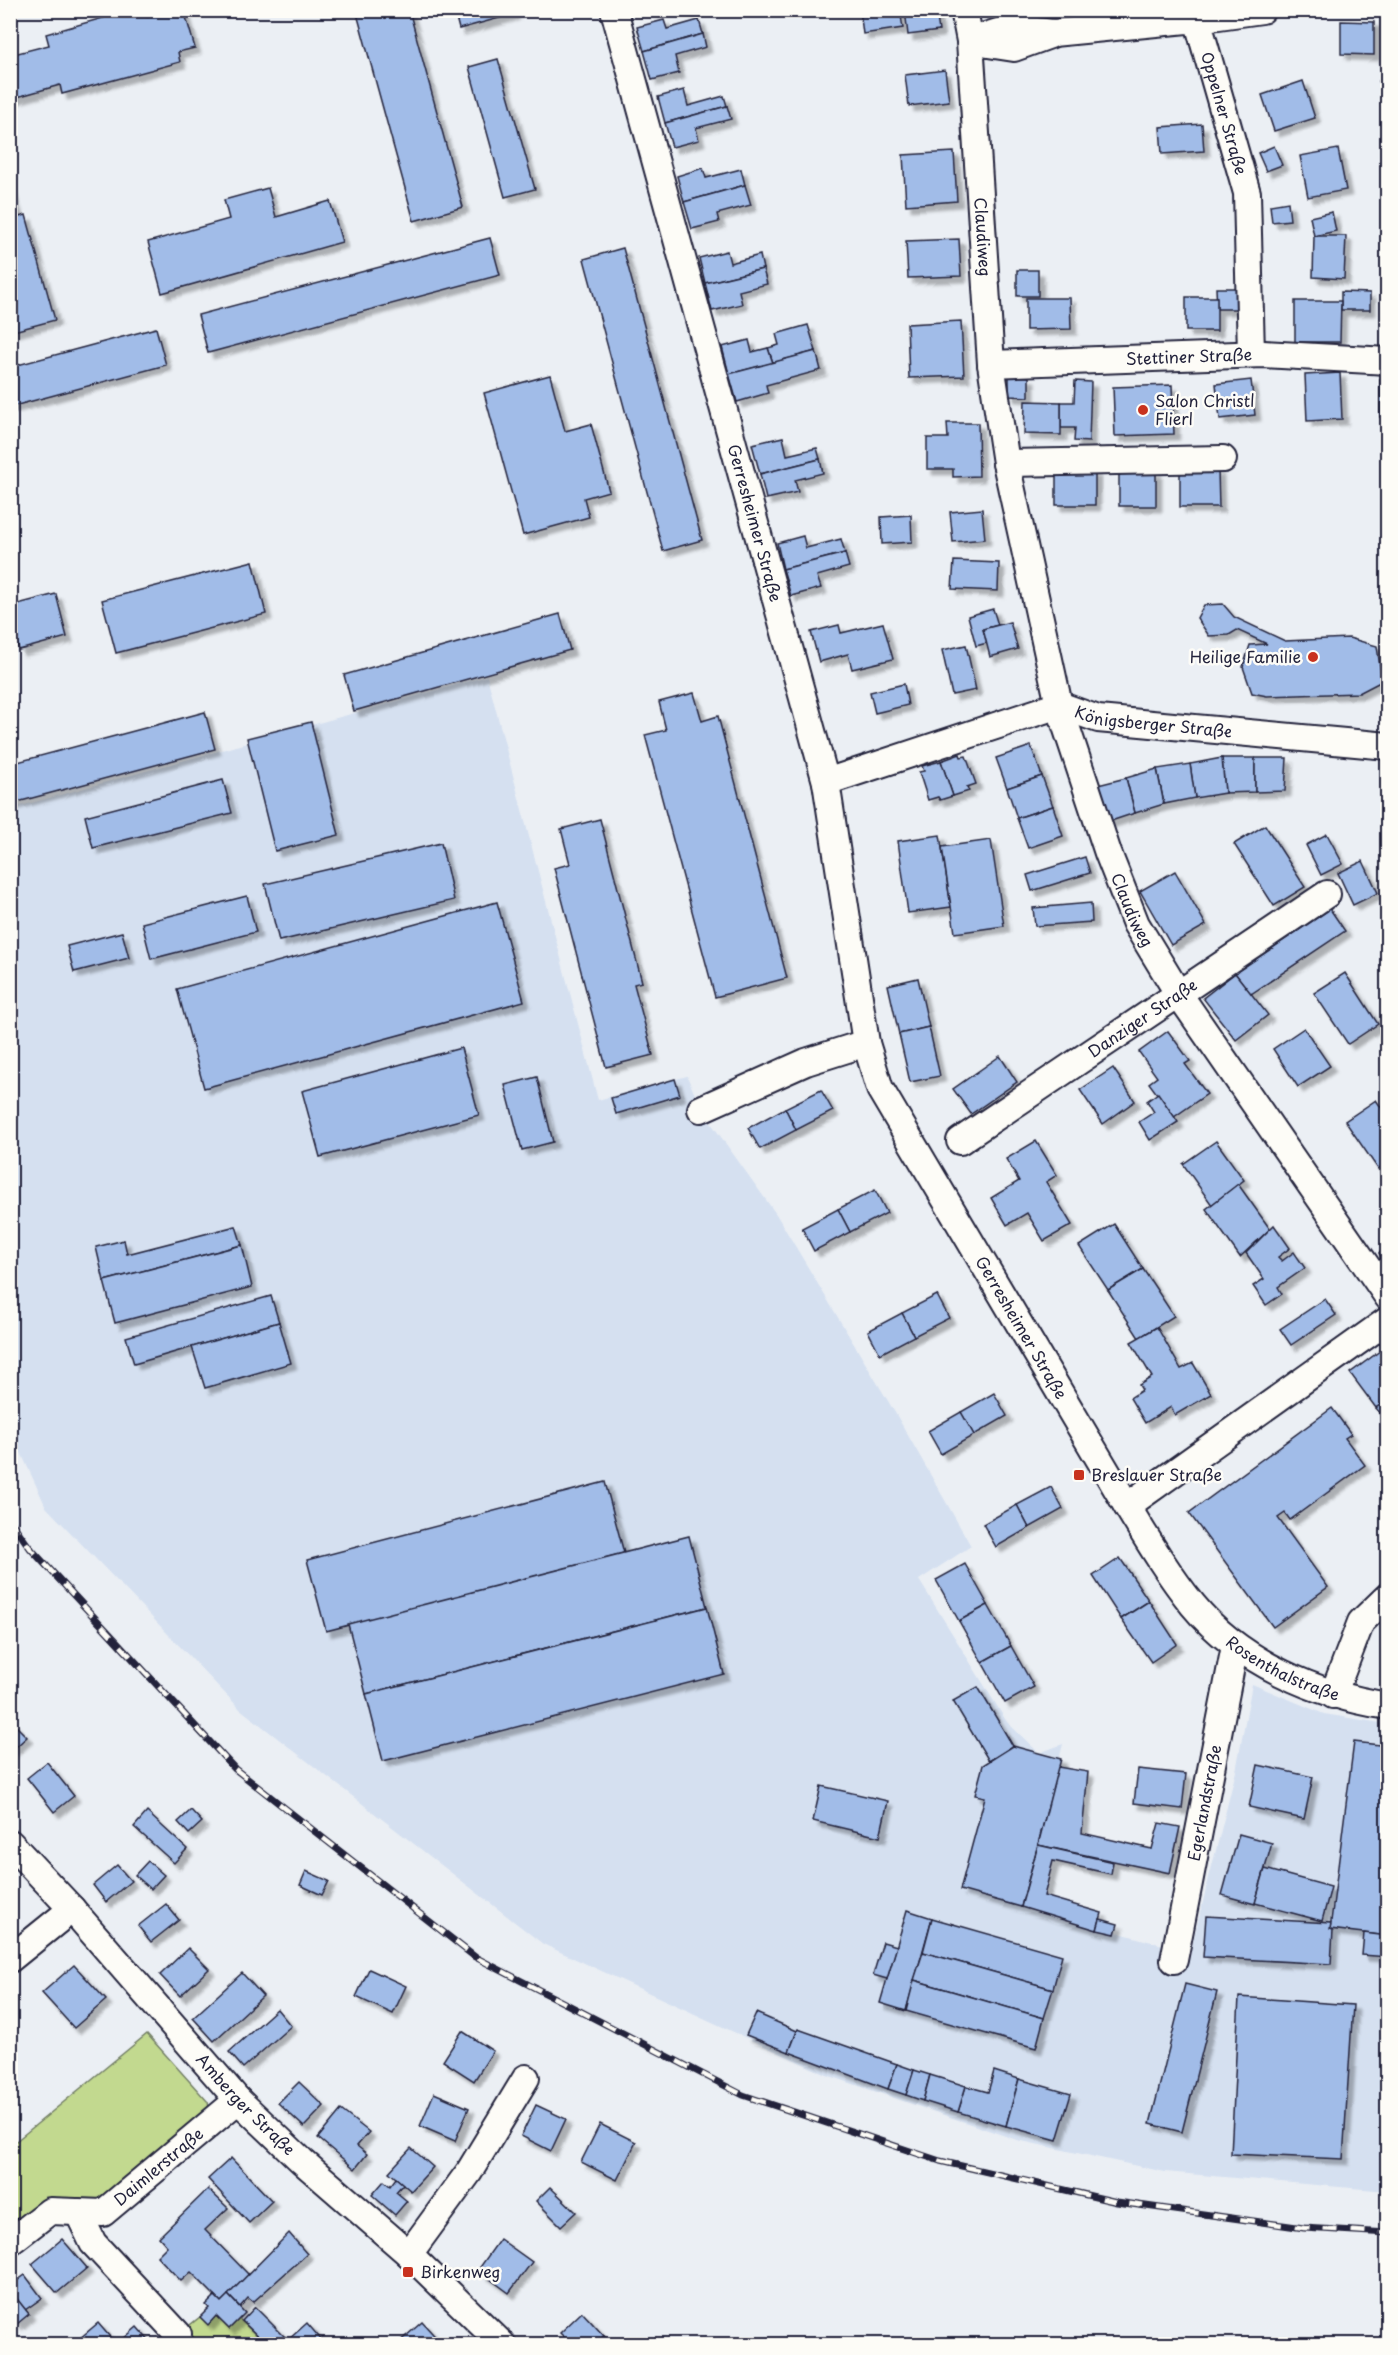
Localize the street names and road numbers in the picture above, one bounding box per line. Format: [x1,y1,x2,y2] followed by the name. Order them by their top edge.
[1196,48,1254,177] street label: Oppelner Straße
[969,197,998,277] street label: Claudiweg
[1125,341,1252,370] street label: Stettiner Straße
[723,441,789,604] street label: Gerresheimer Straße
[1072,699,1233,742] street label: Königsberger Straße
[1106,869,1160,951] street label: Claudiweg
[1083,972,1201,1063] street label: Danziger Straße
[970,1251,1074,1403] street label: Gerresheimer Straße
[1221,1629,1343,1706] street label: Rosenthalstraße
[1180,1743,1227,1863] street label: Egerlandstraße
[191,2047,301,2160] street label: Amberger Straße
[108,2121,208,2210] street label: Daimlerstraße

